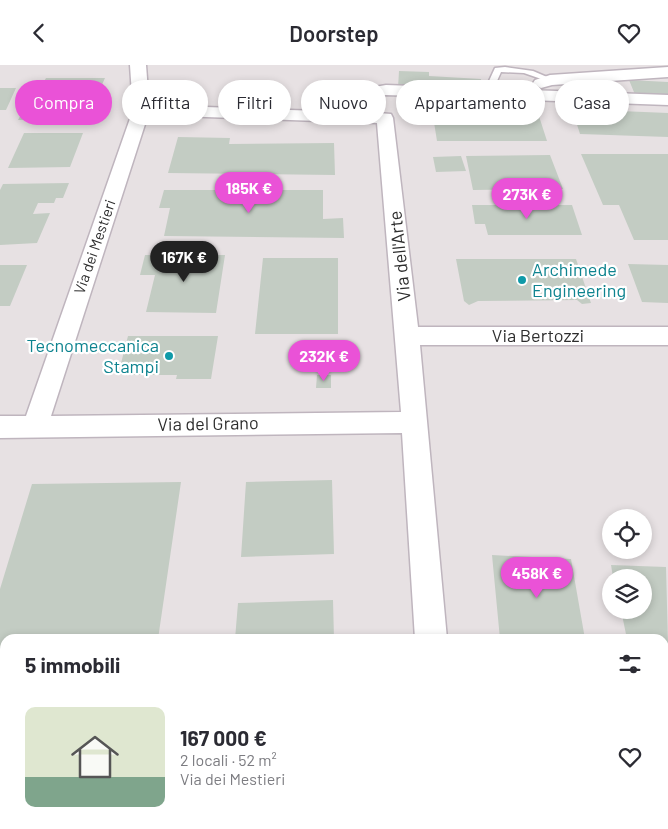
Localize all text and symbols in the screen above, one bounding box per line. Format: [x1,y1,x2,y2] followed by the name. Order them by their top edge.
[25,19,53,47] icon: back
[615,19,643,47] icon: heart
[289,20,379,46] text: Doorstep
[15,80,112,125] chip: Compra
[122,80,208,125] chip: Affitta
[218,80,291,125] chip: Filtri
[301,80,386,125] chip: Nuovo
[396,80,545,125] chip: Appartamento
[555,80,629,125] chip: Casa
[208,171,290,214] pin: 185K €
[486,177,568,220] pin: 273K €
[226,178,272,197] text: 185K €
[503,184,551,203] text: 273K €
[69,197,119,296] street label: Via dei Mestieri
[383,210,415,302] street label: Via dell'Arte
[143,241,225,283] pin: 167K €
[161,247,207,266] text: 167K €
[532,258,626,301] place label: Archimede Engineering
[516,274,528,286] marker: Archimede Engineering
[492,324,584,346] street label: Via Bertozzi
[27,334,159,377] place label: Tecnomeccanica Stampi
[283,339,365,382] pin: 232K €
[299,346,349,365] text: 232K €
[163,350,175,362] marker: Tecnomeccanica Stampi
[157,411,259,435] street label: Via del Grano
[602,509,652,619] map controls
[602,509,652,559] button: locate
[496,557,578,599] pin: 458K €
[512,563,562,582] text: 458K €
[602,569,652,619] button: layers
[616,650,644,678] icon: filters
[25,652,120,677] text: 5 immobili
[180,725,267,750] text: 167 000 €
[65,727,125,787] icon: home
[616,743,644,771] icon: heart
[180,750,277,769] text: 2 locali · 52 m²
[180,769,285,788] text: Via dei Mestieri

